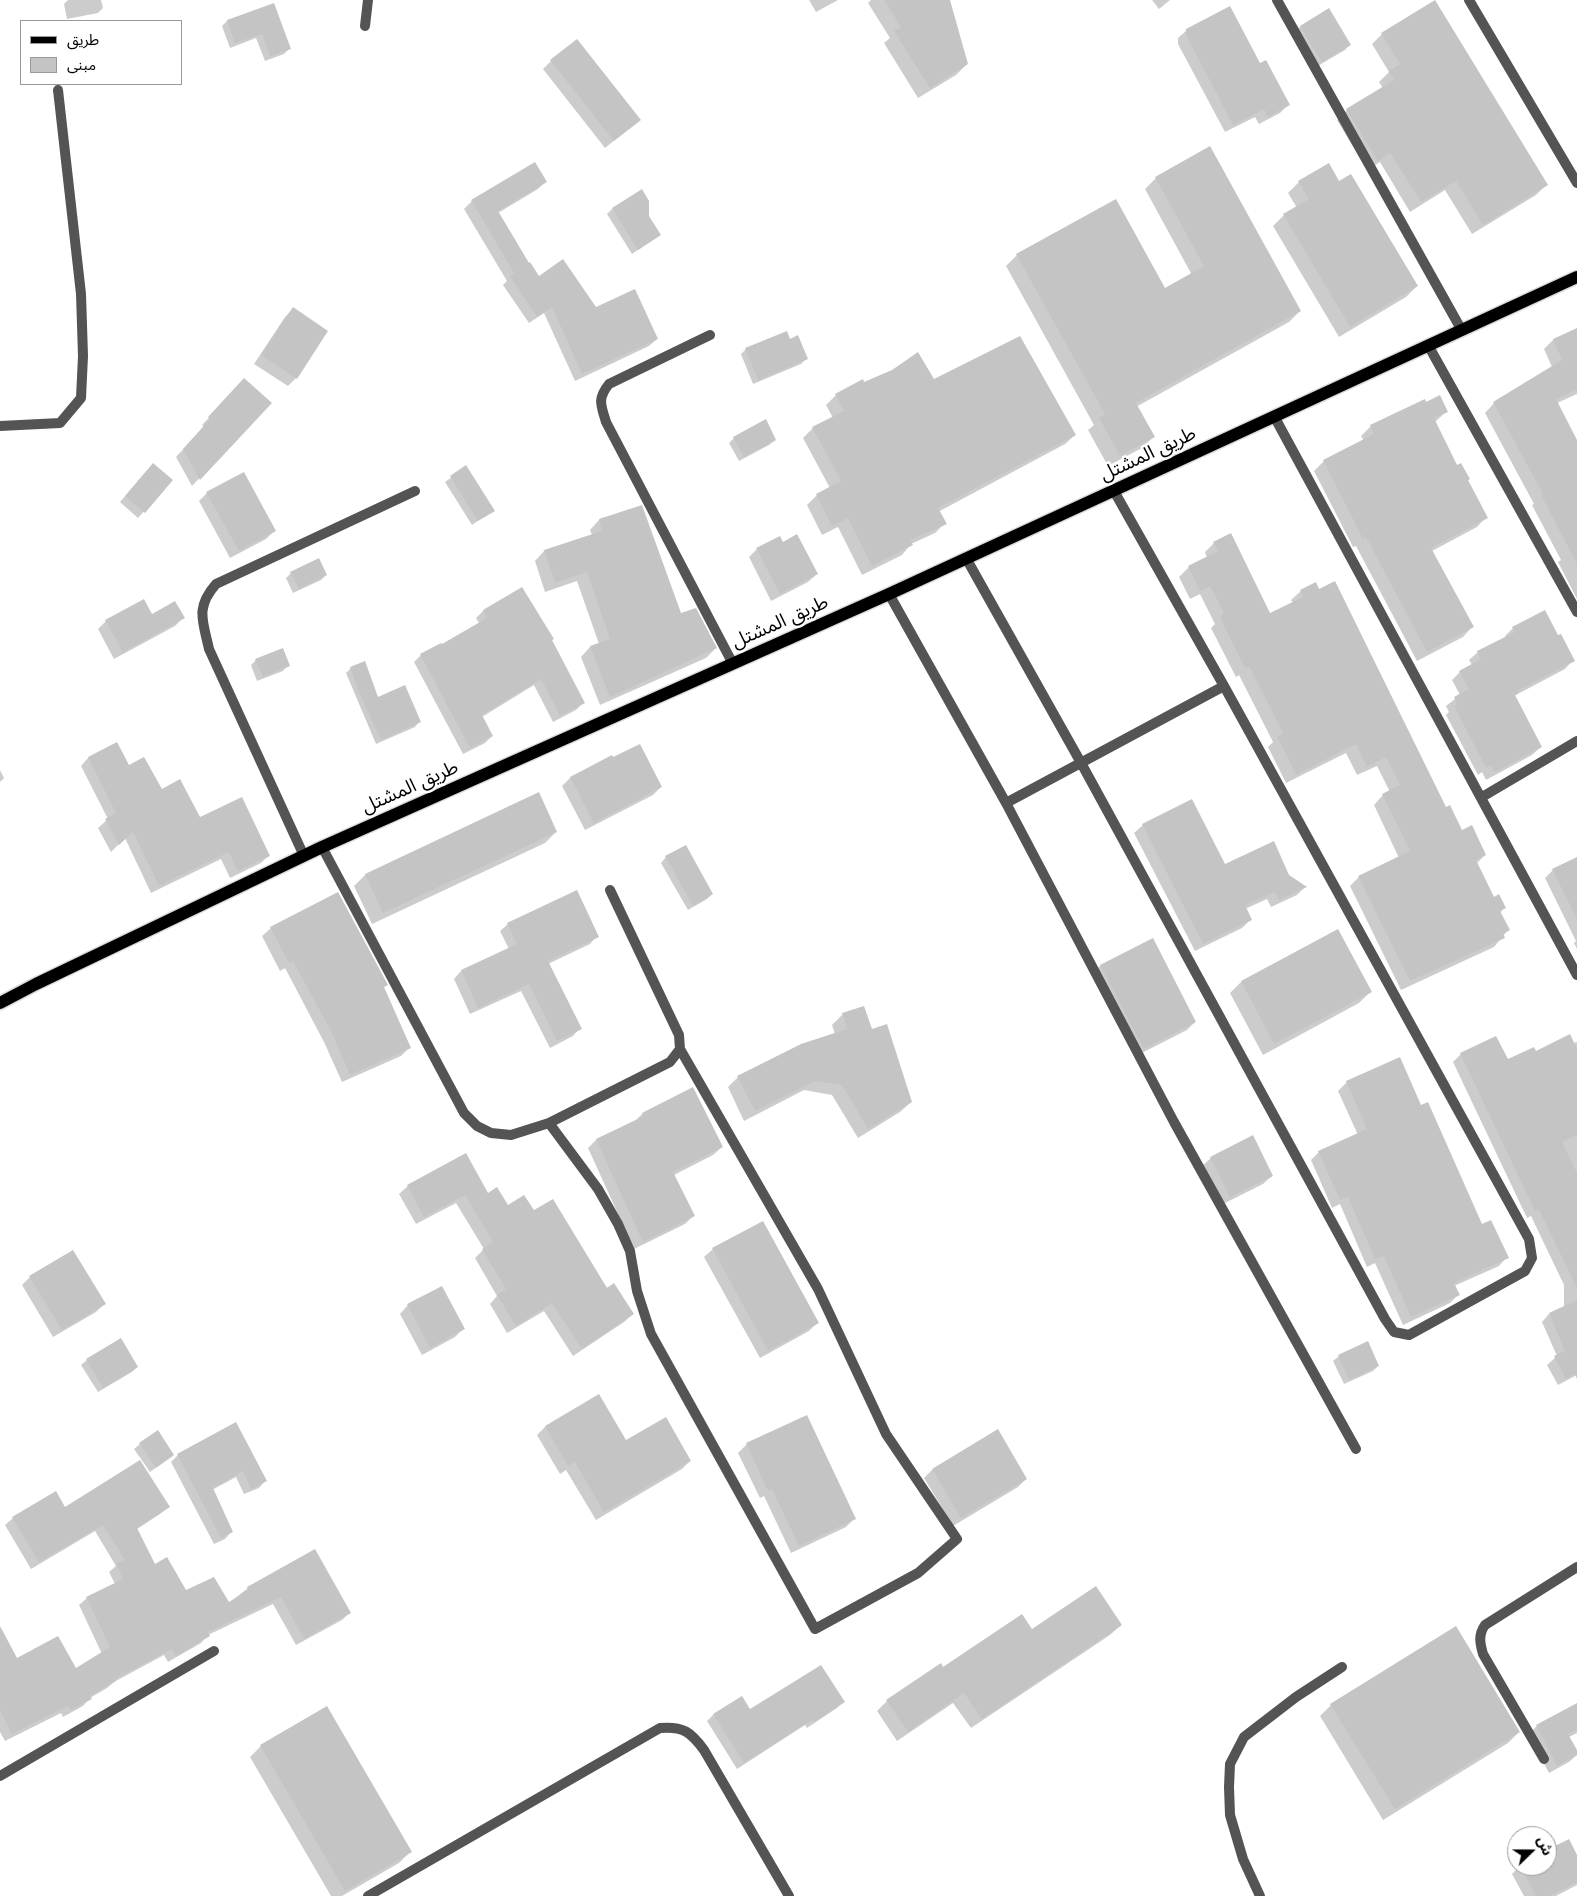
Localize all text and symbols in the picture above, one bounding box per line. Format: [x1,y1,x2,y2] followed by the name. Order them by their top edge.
[20,20,182,85] legend
[67,30,99,49] text: طريق
[67,55,96,74] text: مبنى
[1096,422,1200,486] street label: طريق المشتل
[728,591,832,653] street label: طريق المشتل
[358,756,462,818] street label: طريق المشتل
[1507,1826,1557,1876] north arrow
[1533,1833,1557,1858] text: ش

